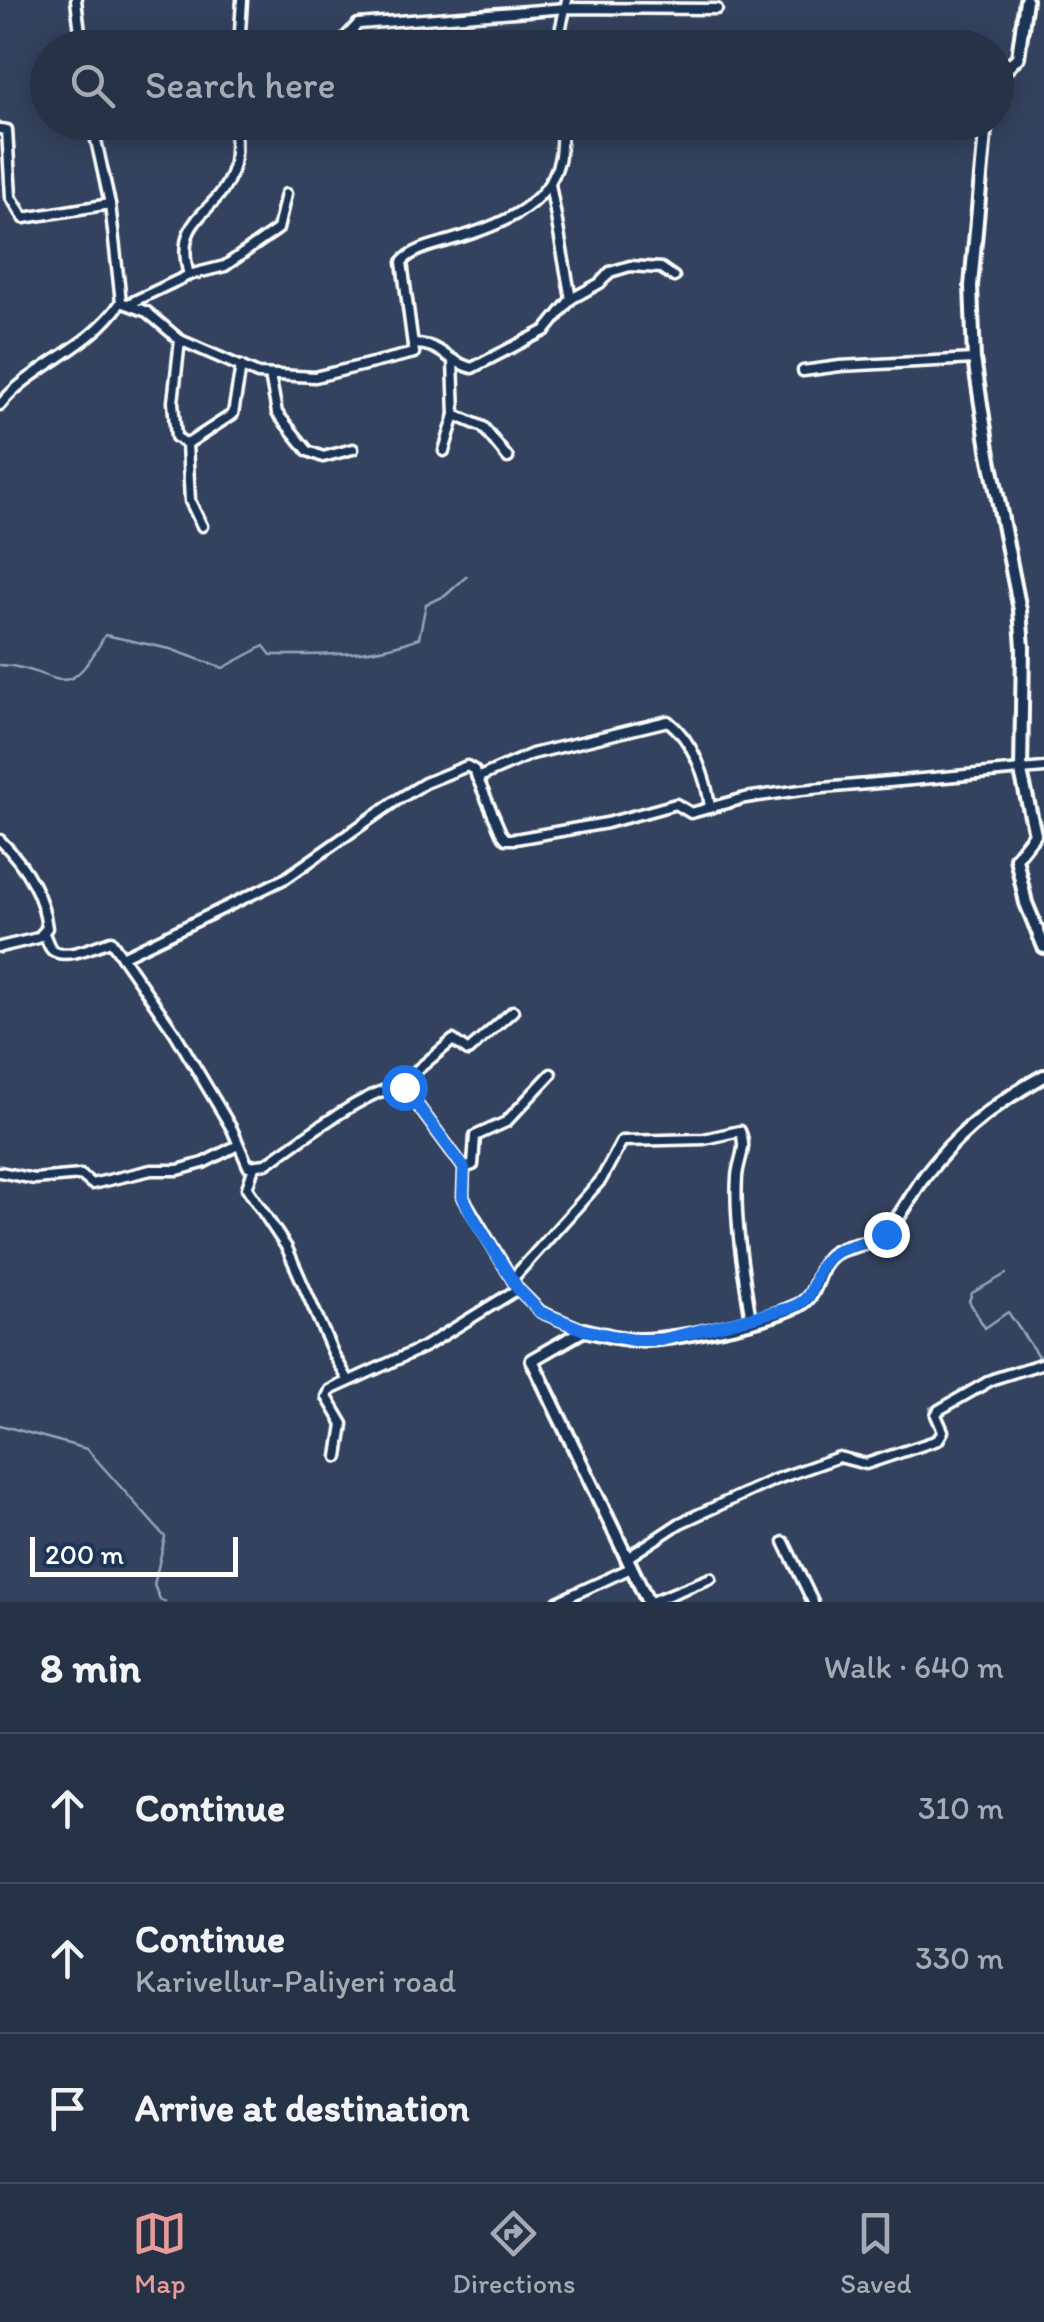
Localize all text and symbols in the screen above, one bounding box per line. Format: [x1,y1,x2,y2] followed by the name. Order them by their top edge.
[30,30,1014,140] search box
[65,58,120,113] icon: search
[145,62,336,108] text: Search here
[382,1065,428,1111] route start
[864,1212,910,1258] route end
[30,1532,238,1576] scale bar
[45,1537,124,1571] text: 200 m
[40,1642,141,1693] text: 8 min
[824,1648,1004,1686] text: Walk · 640 m
[40,1781,95,1836] icon: ahead
[135,1785,285,1831] text: Continue
[918,1789,1004,1827] text: 310 m
[135,1916,285,1962] text: Continue
[40,1931,95,1986] icon: ahead
[915,1939,1004,1977] text: 330 m
[135,1962,456,2000] text: Karivellur-Paliyeri road
[40,2081,95,2136] icon: arrive
[135,2085,470,2131] text: Arrive at destination
[132,2206,187,2300] tab: Map
[452,2206,575,2300] tab: Directions
[840,2206,912,2300] tab: Saved

